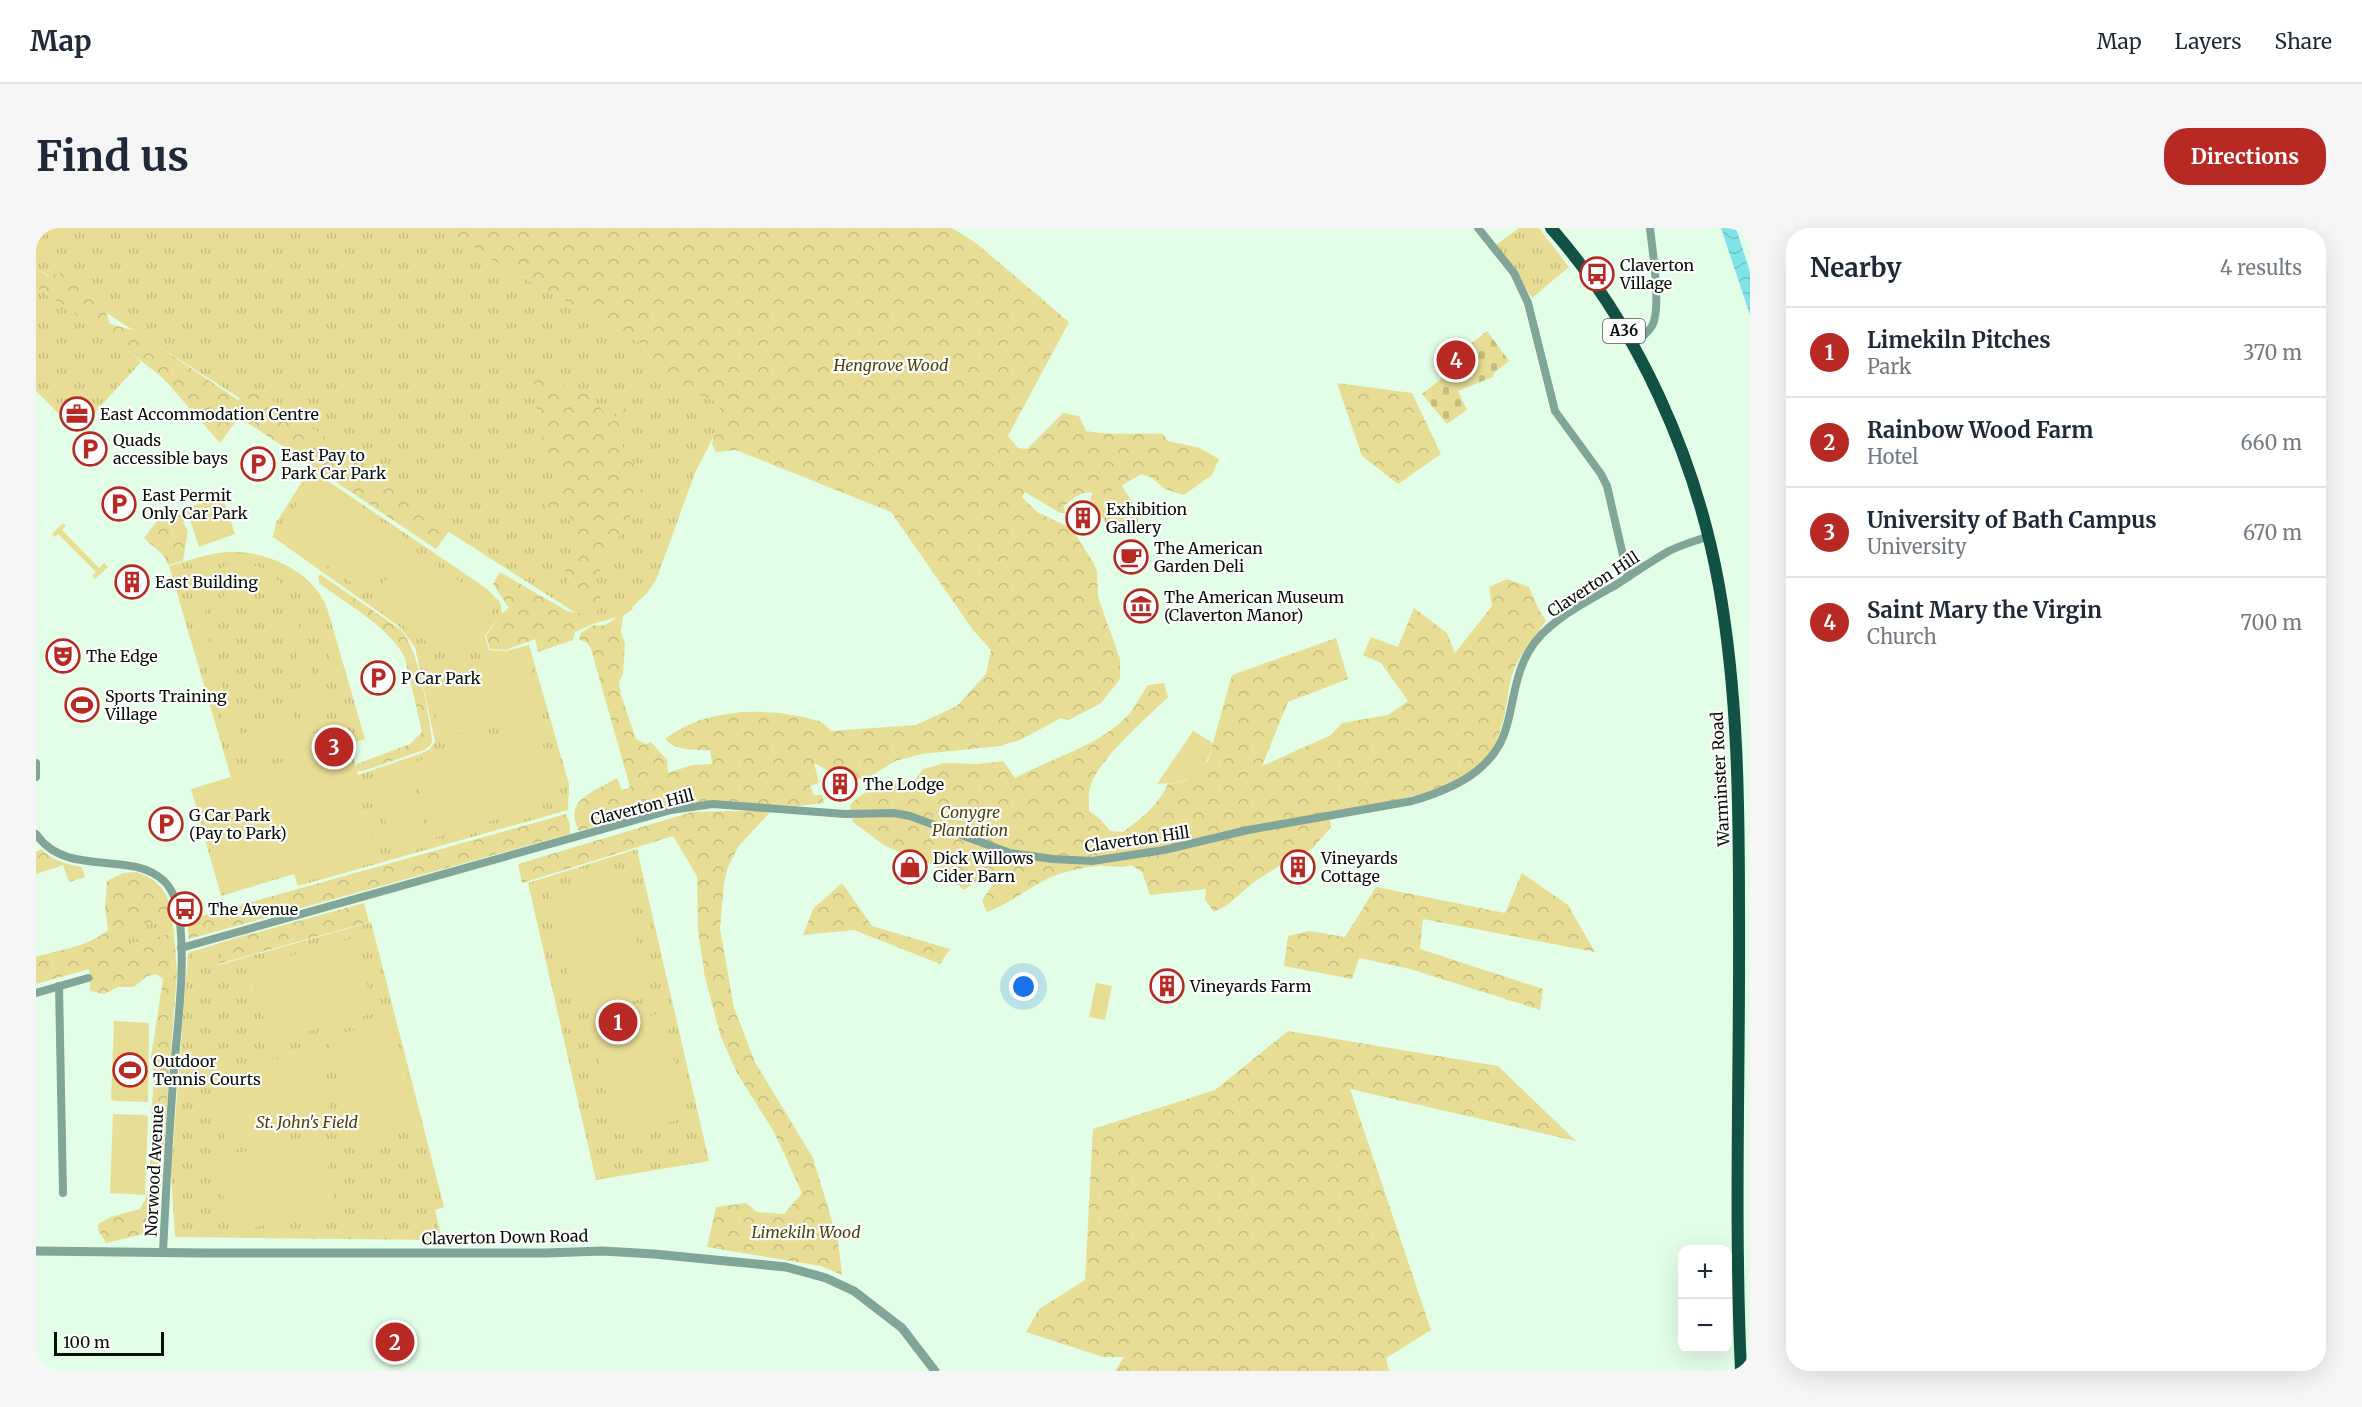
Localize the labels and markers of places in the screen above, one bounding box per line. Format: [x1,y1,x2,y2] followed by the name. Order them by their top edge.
[1619,255,1695,293] place label: Claverton Village
[1579,256,1615,292] bus stop icon: Claverton Village
[1436,338,1476,382] pin: 4
[59,396,95,432] office icon: East Accommodation Centre
[100,404,319,424] place label: East Accommodation Centre
[113,430,228,468] place label: Quads accessible bays
[72,431,108,467] parking icon: Quads accessible bays
[281,445,387,483] place label: East Pay to Park Car Park
[240,446,276,482] parking icon: East Pay to Park Car Park
[142,485,249,523] place label: East Permit Only Car Park
[101,486,137,522] parking icon: East Permit Only Car Park
[1106,499,1188,537] place label: Exhibition Gallery
[1065,500,1101,536] building icon: Exhibition Gallery
[1154,538,1263,576] place label: The American Garden Deli
[1113,539,1149,575] cafe icon: The American Garden Deli
[114,564,150,600] building icon: East Building
[155,572,258,592] place label: East Building
[1164,587,1344,625] place label: The American Museum (Claverton Manor)
[1123,588,1159,624] museum icon: The American Museum (Claverton Manor)
[45,638,81,674] theatre icon: The Edge
[86,646,158,666] place label: The Edge
[360,660,396,696] parking icon: P Car Park
[401,668,482,688] place label: P Car Park
[104,686,227,724] place label: Sports Training Village
[64,687,100,723] sports icon: Sports Training Village
[314,724,354,770] pin: 3
[822,766,858,802] building icon: The Lodge
[863,774,944,794] place label: The Lodge
[189,805,287,843] place label: G Car Park (Pay to Park)
[148,806,184,842] parking icon: G Car Park (Pay to Park)
[933,848,1034,886] place label: Dick Willows Cider Barn
[1320,848,1398,886] place label: Vineyards Cottage
[892,849,928,885] shop icon: Dick Willows Cider Barn
[1280,849,1316,885] building icon: Vineyards Cottage
[167,891,203,927] bus stop icon: The Avenue
[208,899,298,919] place label: The Avenue
[1149,968,1185,1004] building icon: Vineyards Farm
[1189,976,1311,996] place label: Vineyards Farm
[598,1000,638,1044] pin: 1
[153,1051,261,1089] place label: Outdoor Tennis Courts
[112,1052,148,1088] sports icon: Outdoor Tennis Courts
[376,1320,414,1364] pin: 2

